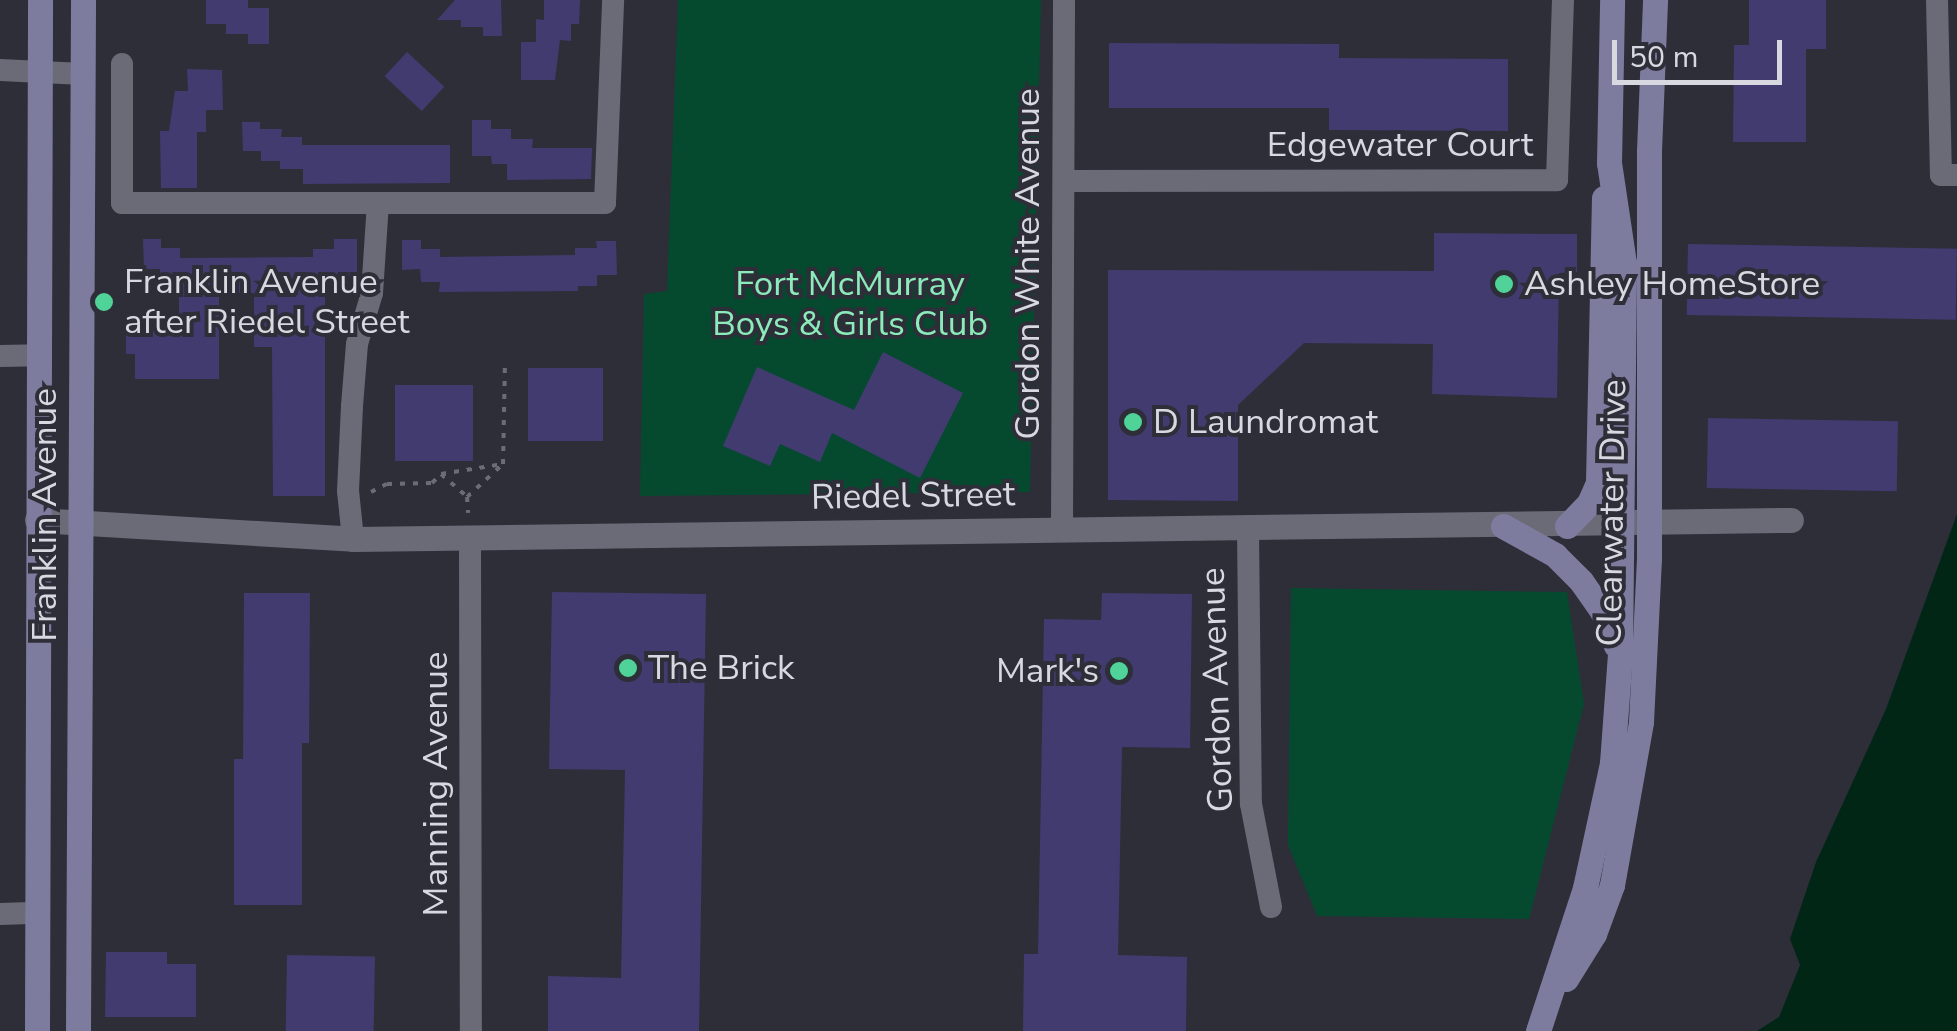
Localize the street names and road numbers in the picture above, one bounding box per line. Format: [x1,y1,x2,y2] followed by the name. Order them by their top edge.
[1007,88,1049,440] street label: Gordon White Avenue
[1267,124,1533,166] street label: Edgewater Court
[1589,379,1635,647] street label: Clearwater Drive
[24,388,66,642] street label: Franklin Avenue
[811,473,1015,519] street label: Riedel Street
[1192,567,1242,813] street label: Gordon Avenue
[415,652,457,916] street label: Manning Avenue

